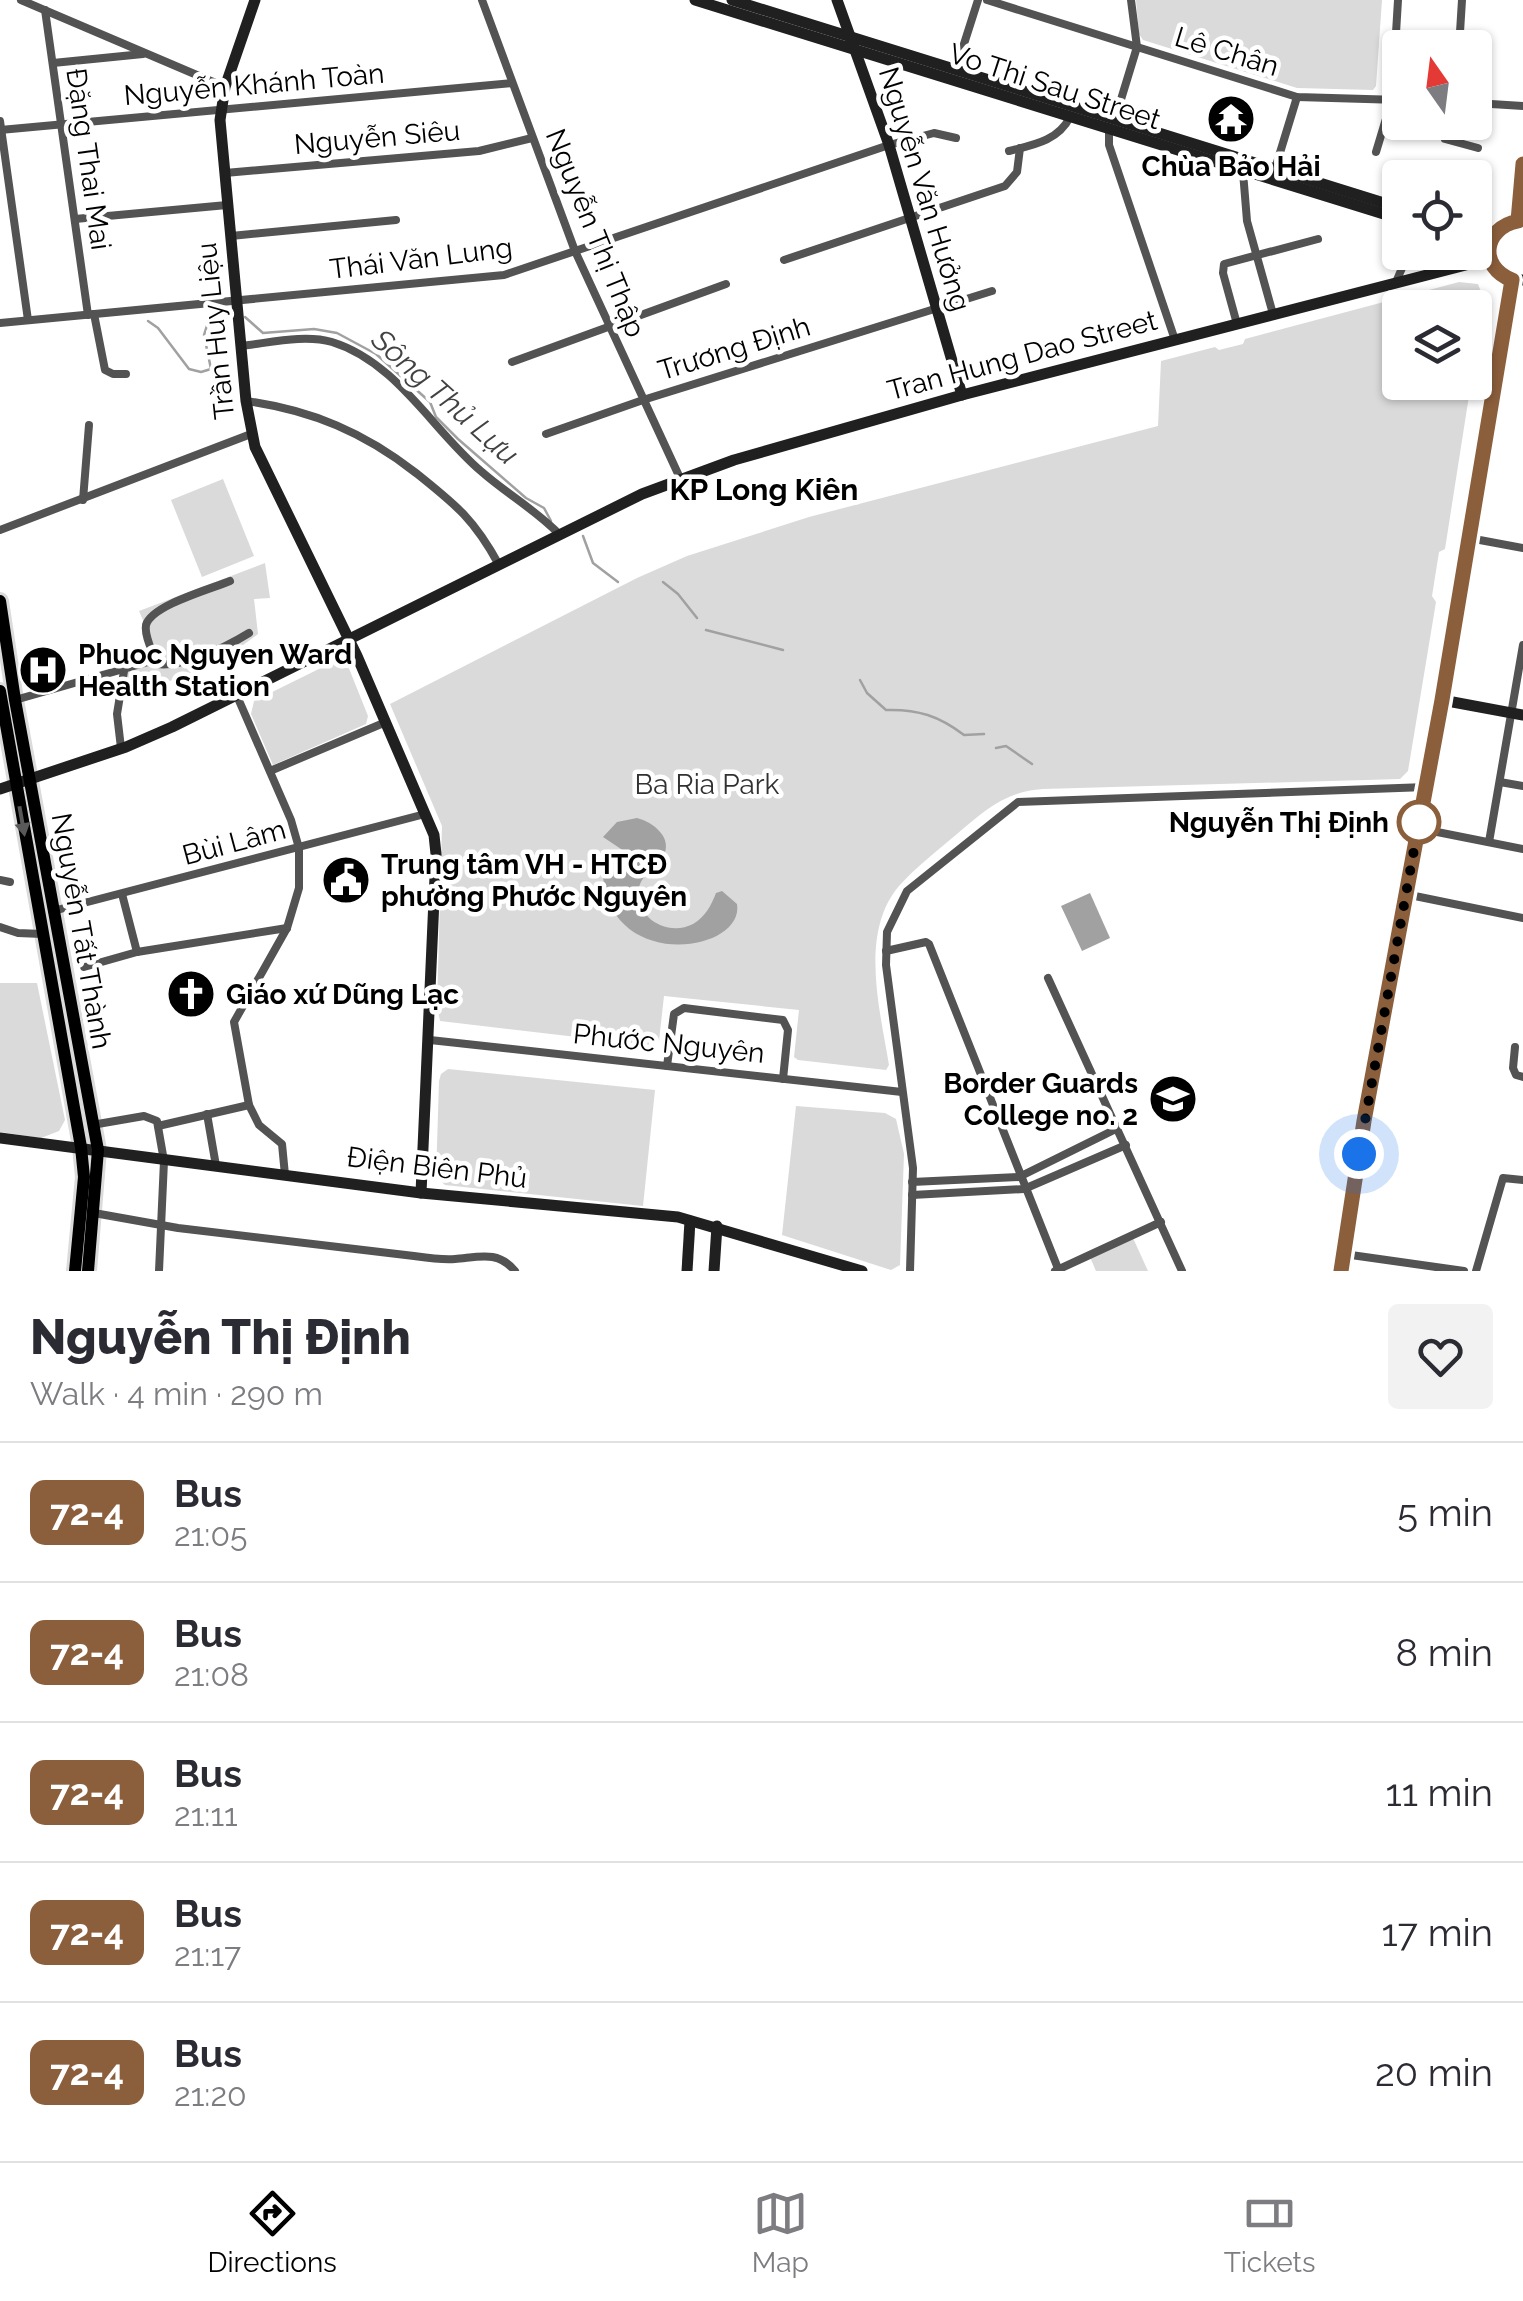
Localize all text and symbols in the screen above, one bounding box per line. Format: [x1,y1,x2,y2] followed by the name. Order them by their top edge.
[1171,20,1283,83] street label: Lê Chân
[1382,30,1492,140] north arrow
[1382,30,1492,400] map controls
[945,37,1165,136] street label: Vo Thi Sau Street
[123,57,386,112] street label: Nguyễn Khánh Toàn
[872,63,977,315] street label: Nguyễn Văn Hưởng
[59,66,118,252] street label: Đặng Thai Mai
[1205,93,1257,145] temple icon: Chùa Bảo Hải
[293,114,461,161] street label: Nguyễn Siêu
[539,124,652,342] street label: Nguyễn Thị Thập
[1141,150,1321,183] place label: Chùa Bảo Hải
[1382,160,1492,270] button: locate
[328,231,514,286] street label: Thái Văn Lung
[190,241,241,421] street label: Trần Huy Liệu
[1382,290,1492,400] button: layers
[884,303,1161,407] street label: Tran Hung Dao Street
[654,310,814,387] street label: Trương Định
[364,321,526,472] water label: Sông Thủ Lựu
[670,472,858,507] district label: KP Long Kiên
[78,638,352,703] place label: Phuoc Nguyen Ward Health Station
[17,644,69,696] hospital icon: Phuoc Nguyen Ward Health Station
[635,768,780,801] park label: Ba Ria Park
[1398,801,1440,843] marker: Nguyễn Thị Định
[15,806,30,838] one-way arrow
[1169,806,1389,839] place label: Nguyễn Thị Định
[45,811,119,1052] street label: Nguyễn Tất Thành
[179,813,290,872] street label: Bùi Lâm
[381,848,687,913] place label: Trung tâm VH - HTCĐ phường Phước Nguyên
[320,854,372,906] public building icon: Trung tâm VH - HTCĐ phường Phước Nguyên
[165,968,217,1020] church icon: Giáo xứ Dũng Lạc
[226,978,459,1011] place label: Giáo xứ Dũng Lạc
[572,1017,766,1070] street label: Phước Nguyên
[943,1067,1138,1132] place label: Border Guards College no. 2
[1147,1073,1199,1125] school or university icon: Border Guards College no. 2
[1334,1129,1384,1179] your location
[345,1140,529,1195] street label: Điện Biên Phủ
[1388,1304,1493,1409] button: heart
[30,1309,411,1365] text: Nguyễn Thị Định
[30,1375,323,1412] text: Walk · 4 min · 290 m
[174,1471,242,1516] text: Bus
[1397,1490,1493,1535] text: 5 min
[50,1492,124,1533] text: 72-4
[174,1516,247,1553] text: 21:05
[174,1611,242,1656] text: Bus
[1395,1630,1493,1675] text: 8 min
[50,1632,124,1673] text: 72-4
[174,1656,249,1693] text: 21:08
[174,1751,242,1796] text: Bus
[1385,1770,1493,1815] text: 11 min
[50,1772,124,1813] text: 72-4
[174,1796,238,1833] text: 21:11
[174,1891,242,1936] text: Bus
[1382,1910,1493,1955] text: 17 min
[50,1912,124,1953] text: 72-4
[174,1936,241,1973] text: 21:17
[174,2031,242,2076] text: Bus
[1375,2050,1493,2095] text: 20 min
[50,2052,124,2093] text: 72-4
[174,2076,247,2113] text: 21:20
[207,2186,337,2279] tab: Directions
[752,2186,809,2279] tab: Map
[1224,2186,1316,2279] tab: Tickets

